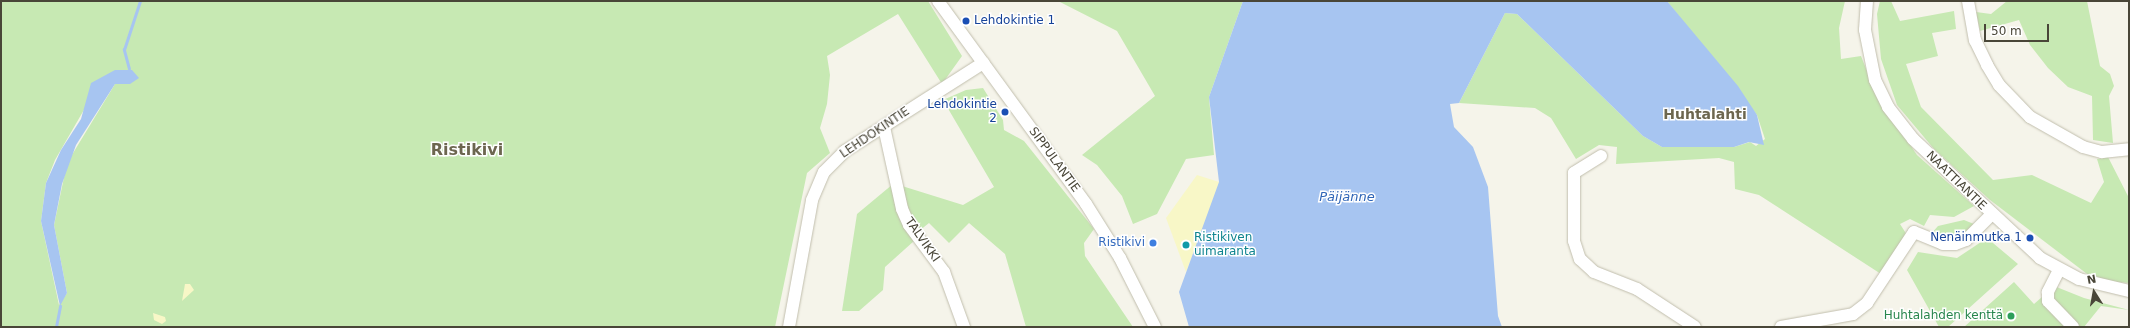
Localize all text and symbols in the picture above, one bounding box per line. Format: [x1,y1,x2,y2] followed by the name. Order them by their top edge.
[974,14,1055,28] place label: Lehdokintie 1
[961,16,971,26] marker: Lehdokintie 1
[1986,16,2051,42] scale bar
[1991,24,2022,38] text: 50 m
[927,98,997,126] place label: Lehdokintie 2
[837,104,913,162] street label: LEHDOKINTIE
[1663,106,1747,122] district label: Huhtalahti
[1000,107,1010,117] marker: Lehdokintie 2
[1026,125,1082,195] street label: SIPPULANTIE
[431,140,503,160] district label: Ristikivi
[1923,149,1989,213] street label: NAATTIANTIE
[1319,189,1375,205] water label: Päijänne
[901,215,943,265] street label: TALVIKKI
[1194,231,1256,259] place label: Ristikiven uimaranta
[1930,231,2022,245] place label: Nenäinmutka 1
[2025,233,2035,243] marker: Nenäinmutka 1
[1098,236,1145,250] place label: Ristikivi
[1148,238,1158,248] marker: Ristikivi
[1181,240,1191,250] marker: Ristikiven uimaranta
[2074,272,2114,312] north arrow
[2086,272,2097,287] text: N
[1884,309,2003,323] place label: Huhtalahden kenttä
[2006,311,2016,321] marker: Huhtalahden kenttä

